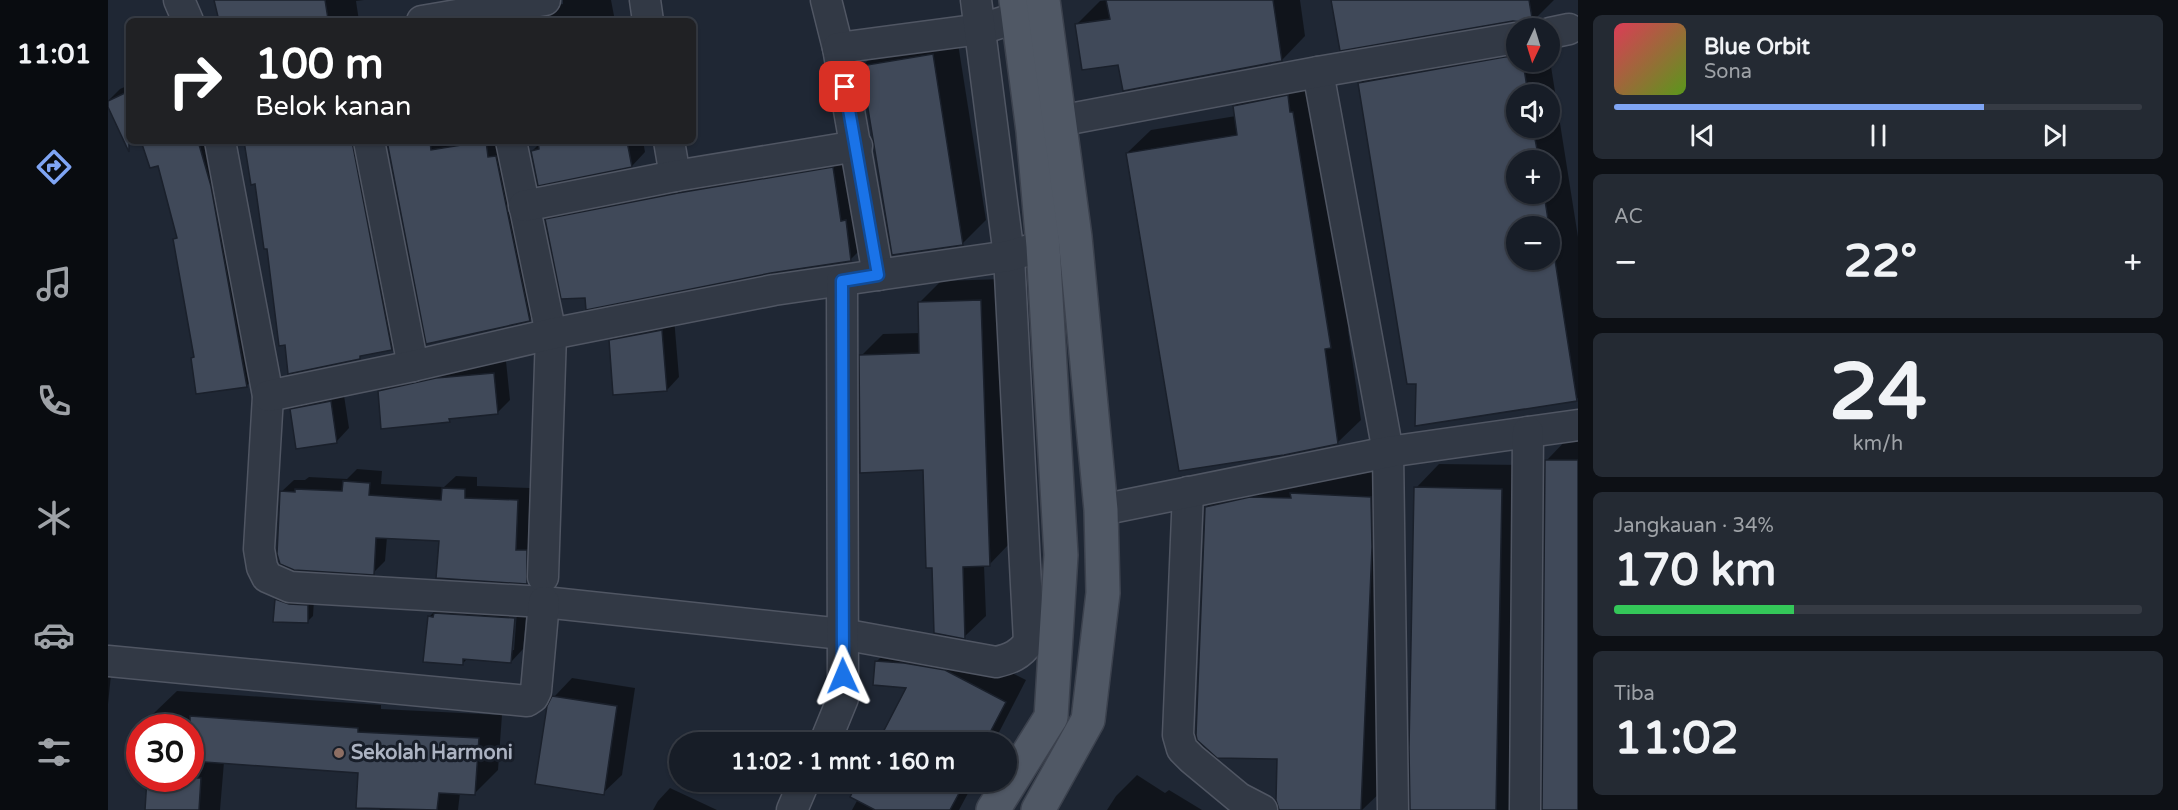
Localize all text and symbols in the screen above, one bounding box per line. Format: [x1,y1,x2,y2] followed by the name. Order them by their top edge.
[1506,18,1560,72] north arrow
[1506,18,1560,270] map controls
[1704,34,1810,60] text: Blue Orbit
[17,38,91,71] text: 11:01
[255,39,384,90] text: 100 m
[156,42,234,120] icon: right
[1704,60,1752,84] text: Sona
[819,61,870,112] pin
[828,70,861,103] icon: arrive
[1506,84,1560,138] button: sound
[255,90,411,123] text: Belok kanan
[1686,119,1719,152] icon: previous
[1862,119,1895,152] icon: pause
[2038,119,2071,152] icon: next
[33,146,75,188] icon: directions
[1506,150,1560,204] button: +
[1614,205,1643,229] text: AC
[1506,216,1560,270] button: −
[1844,235,1917,289] text: 22°
[1614,243,1638,282] text: −
[2123,243,2142,282] text: +
[33,263,75,305] icon: music
[1829,346,1927,440] text: 24
[33,380,75,422] icon: phone
[1853,432,1903,456] text: km/h
[33,497,75,539] icon: climate
[1614,514,1774,538] text: Jangkauan · 34%
[1614,544,1776,598] text: 170 km
[33,614,75,656] icon: car
[811,644,875,708] position arrow
[1614,682,1655,706] text: Tiba
[1614,712,1739,766] text: 11:02
[126,714,204,792] speed limit sign: 30
[33,731,75,773] icon: filters
[351,741,513,765] place label: Sekolah Harmoni
[332,746,346,760] marker: Sekolah Harmoni
[731,749,955,775] text: 11:02 · 1 mnt · 160 m

